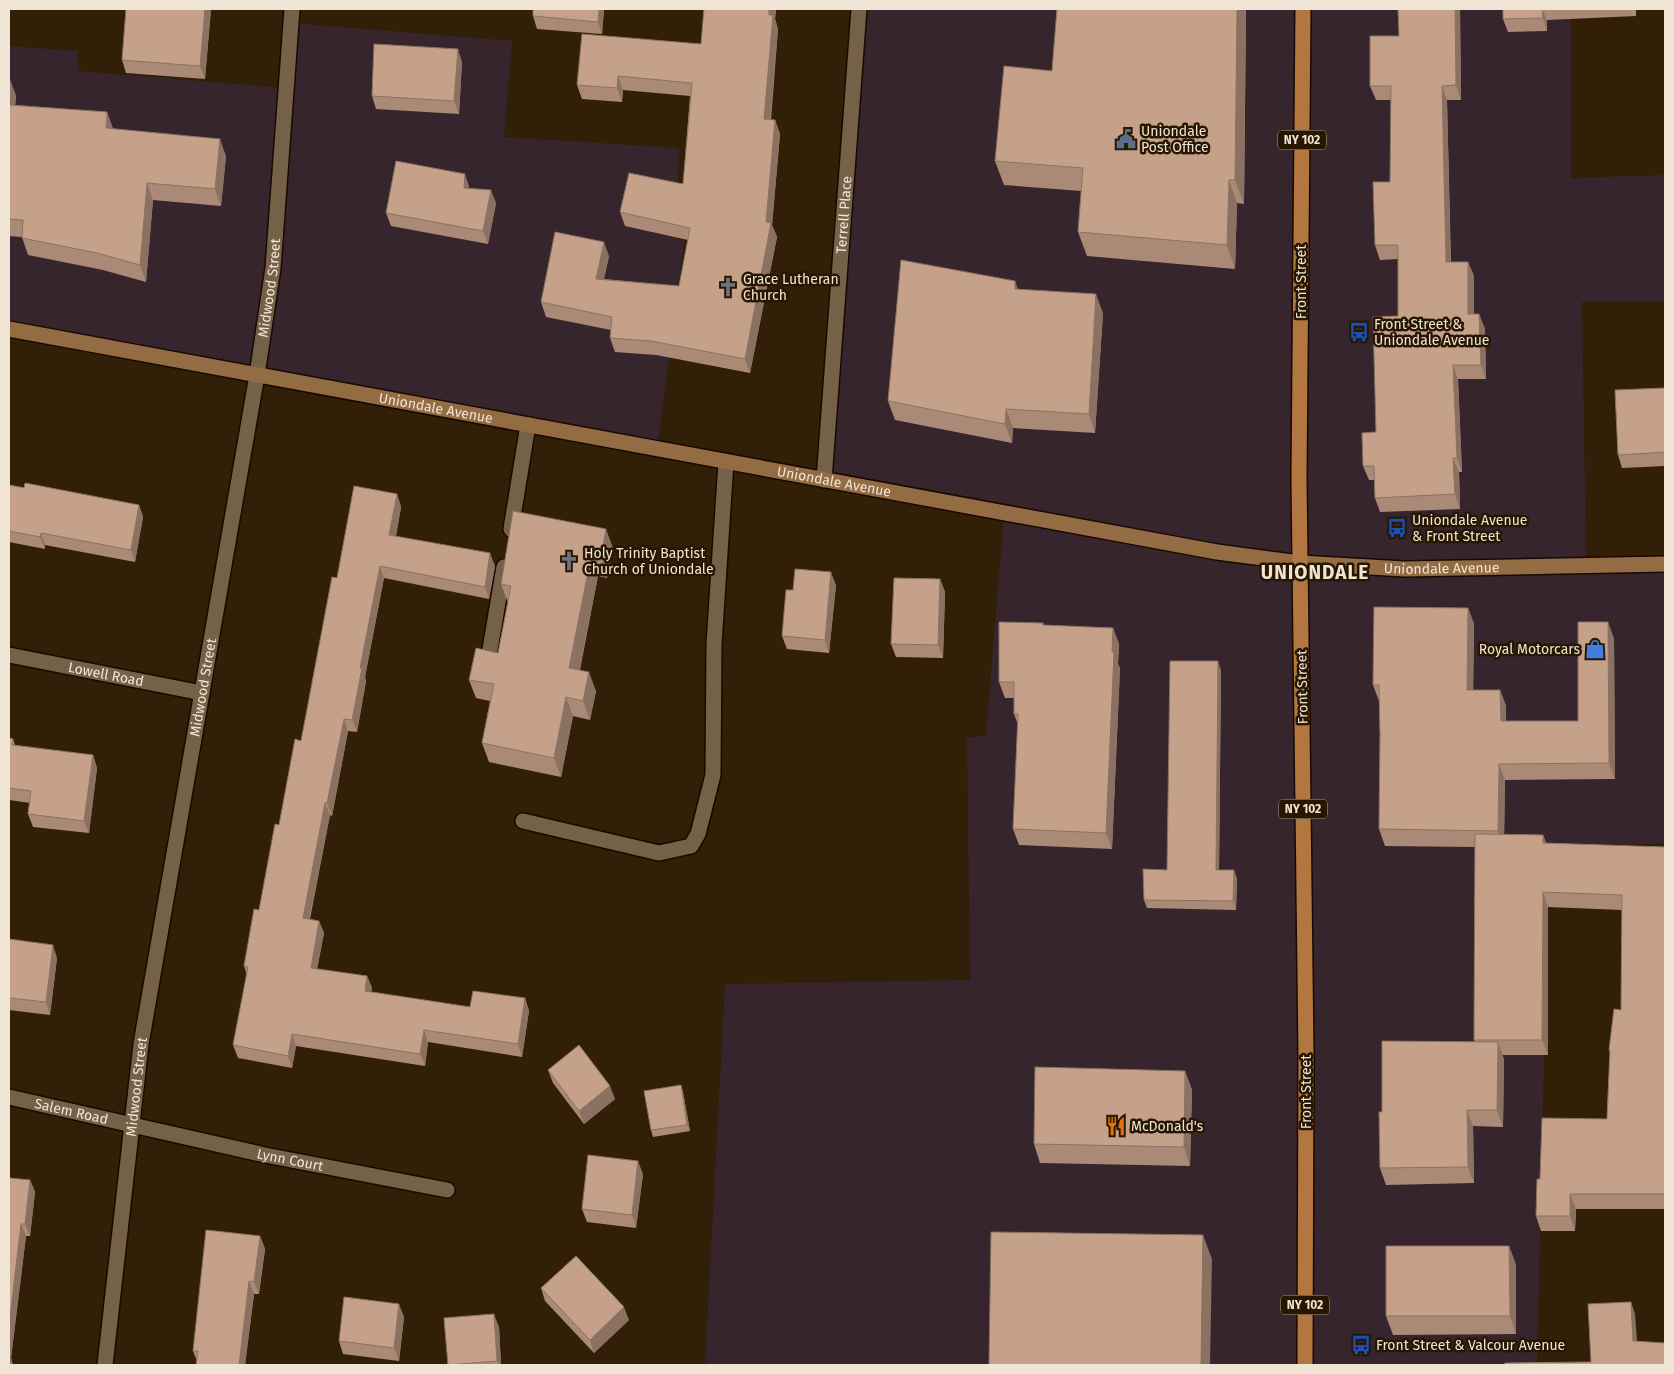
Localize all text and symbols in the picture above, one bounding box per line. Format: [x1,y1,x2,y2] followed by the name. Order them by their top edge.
[1141,123,1209,156] place label: Uniondale Post Office
[1115,128,1137,150] public building icon: Uniondale Post Office
[1278,130,1326,150] road number: NY 102
[833,175,856,254] street label: Terrell Place
[255,237,284,339] street label: Midwood Street
[1293,244,1310,319] street label: Front Street
[743,271,839,304] place label: Grace Lutheran Church
[717,276,739,298] church icon: Grace Lutheran Church
[1374,316,1490,349] place label: Front Street & Uniondale Avenue
[1348,321,1370,343] bus stop icon: Front Street & Uniondale Avenue
[377,389,494,427] street label: Uniondale Avenue
[776,463,892,501] street label: Uniondale Avenue
[1412,512,1528,545] place label: Uniondale Avenue & Front Street
[1386,517,1408,539] bus stop icon: Uniondale Avenue & Front Street
[584,545,714,578] place label: Holy Trinity Baptist Church of Uniondale
[558,550,580,572] church icon: Holy Trinity Baptist Church of Uniondale
[1383,559,1500,578] street label: Uniondale Avenue
[1261,561,1369,584] district label: UNIONDALE
[186,636,220,738] street label: Midwood Street
[1584,638,1606,660] shop icon: Royal Motorcars
[1479,641,1580,658] place label: Royal Motorcars
[1293,649,1312,724] street label: Front Street
[67,659,145,690] street label: Lowell Road
[1279,800,1327,819] road number: NY 102
[123,1035,151,1137] street label: Midwood Street
[1298,1054,1315,1129] street label: Front Street
[33,1095,110,1128] street label: Salem Road
[1105,1115,1127,1137] restaurant icon: McDonald's
[1131,1118,1204,1135] place label: McDonald's
[255,1145,326,1175] street label: Lynn Court
[1281,1296,1329,1314] road number: NY 102
[1350,1334,1372,1356] bus stop icon: Front Street & Valcour Avenue
[1376,1337,1565,1354] place label: Front Street & Valcour Avenue

